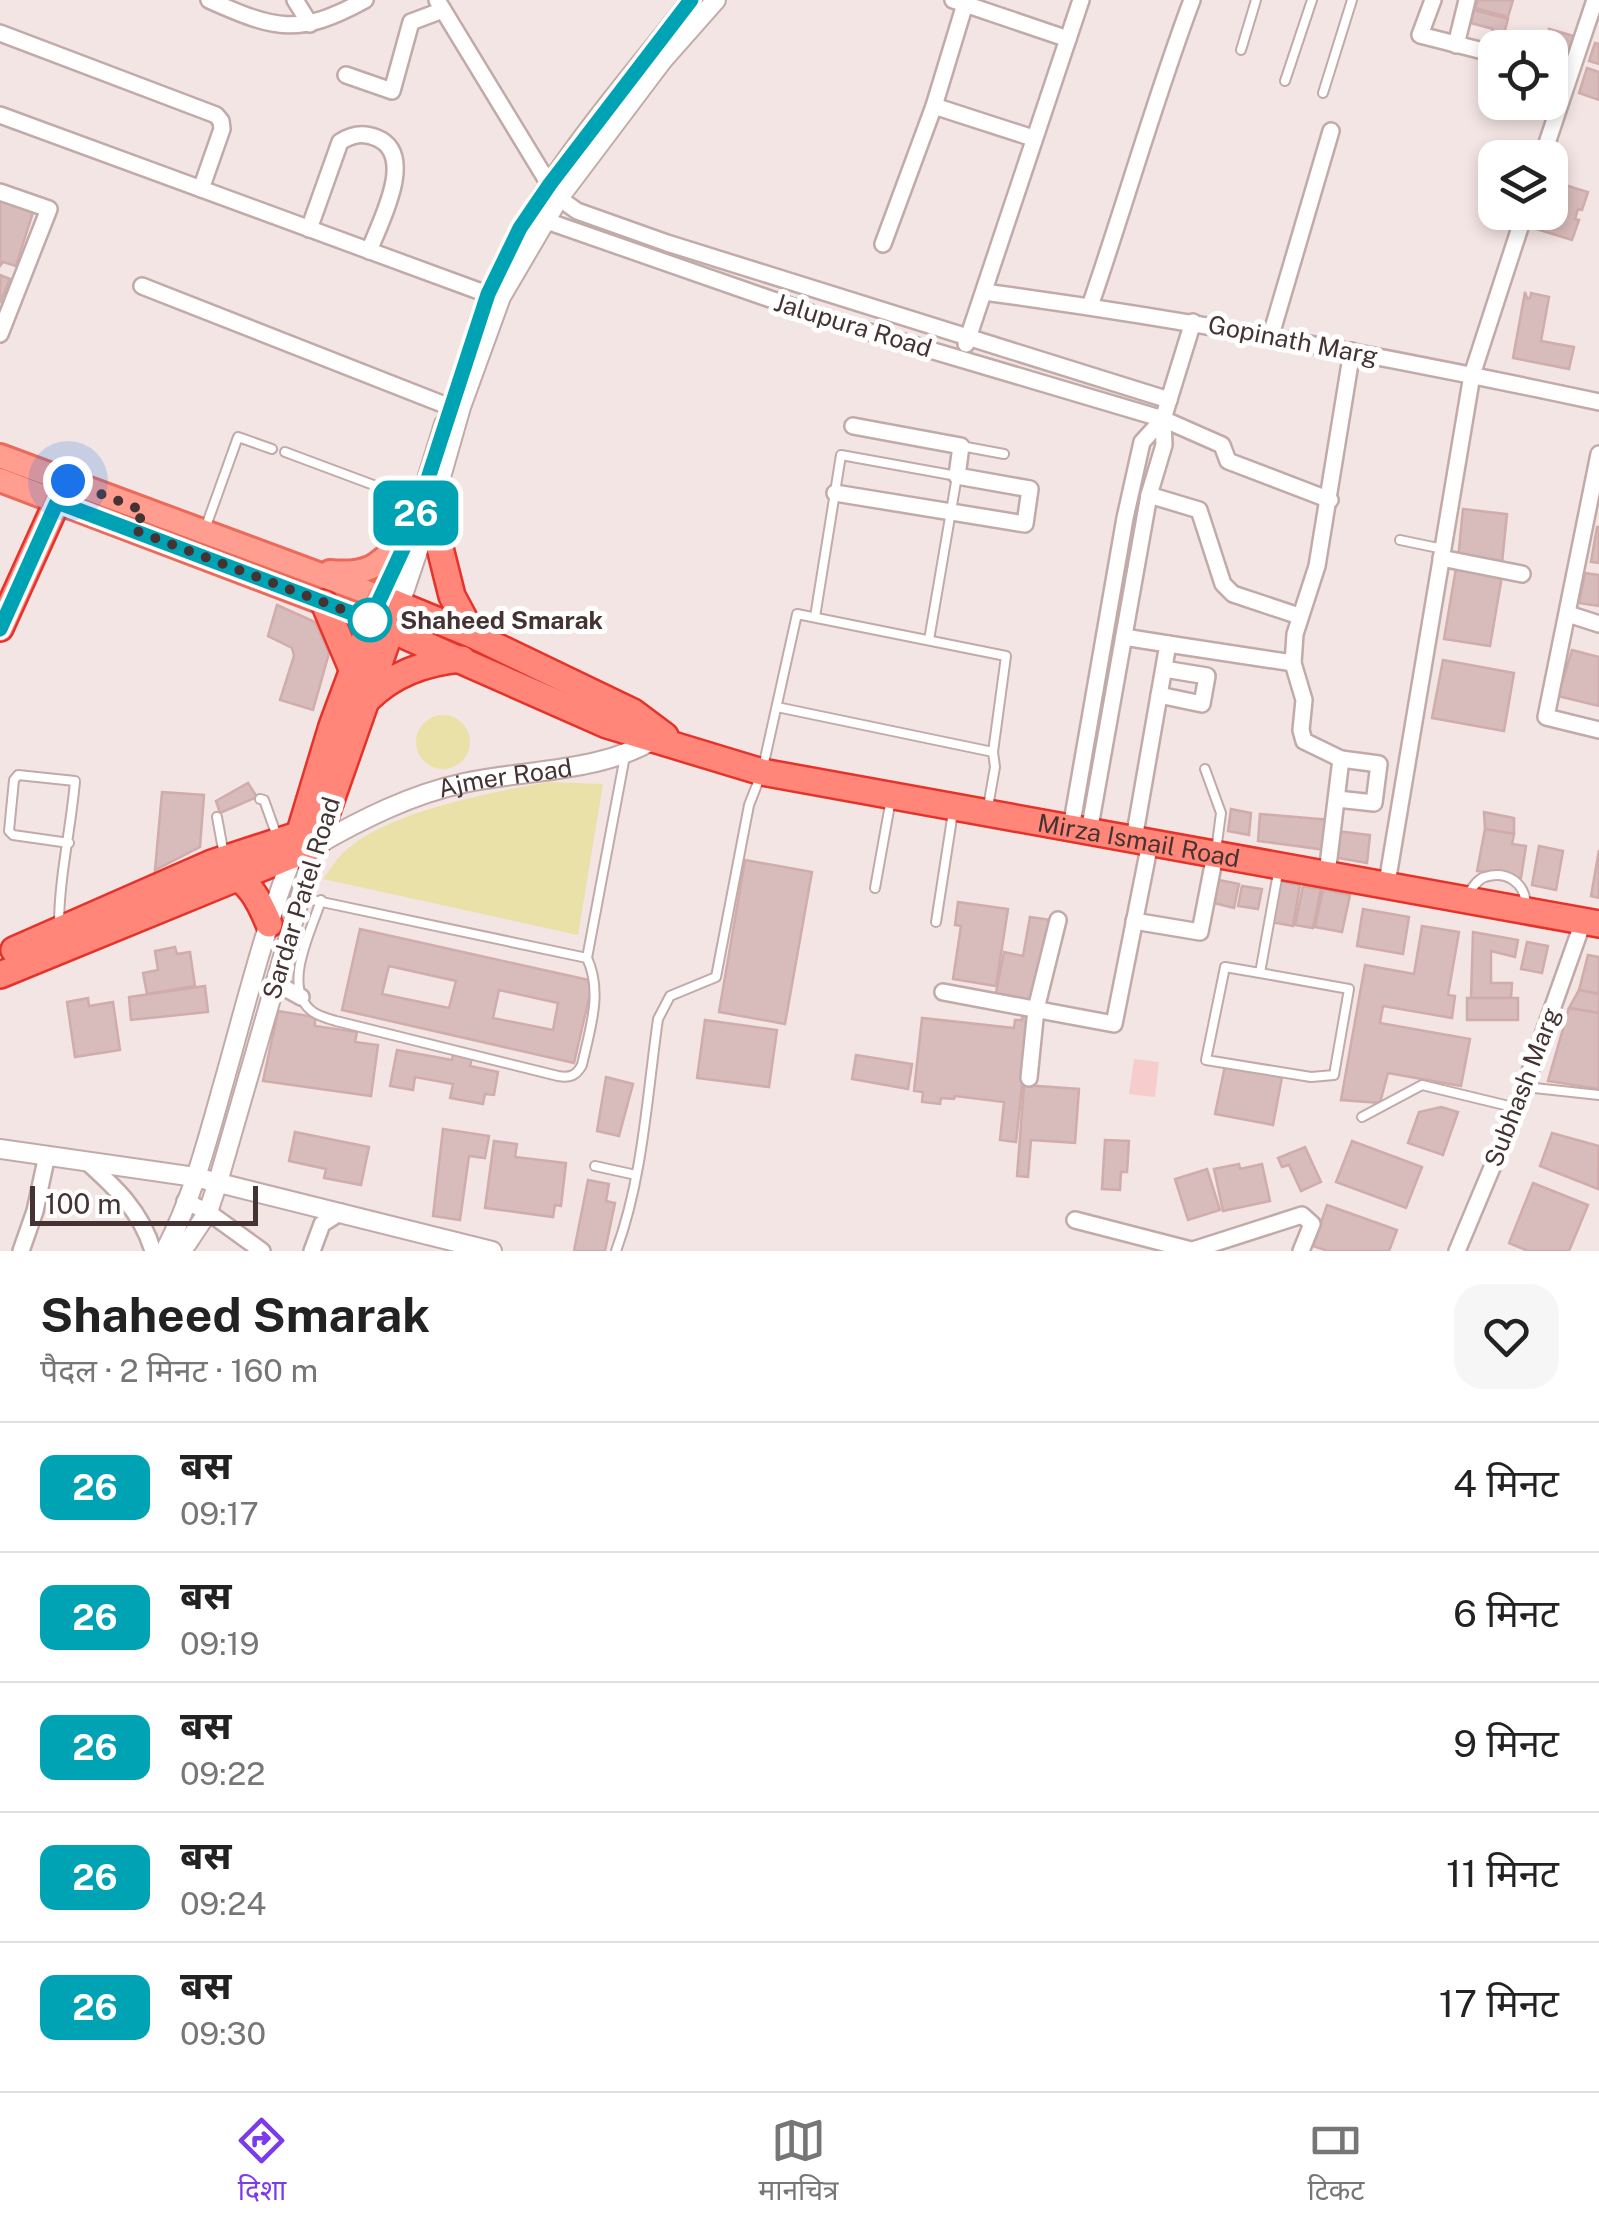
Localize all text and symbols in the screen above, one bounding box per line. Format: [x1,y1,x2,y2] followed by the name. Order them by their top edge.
[1478,30,1568,230] map controls
[1478,30,1568,120] button: locate
[1478,140,1568,230] button: layers
[771,287,935,363] street label: Jalupura Road
[1206,309,1380,371] street label: Gopinath Marg
[43,456,93,506] your location
[371,480,461,546] line badge: 26
[393,493,439,534] text: 26
[349,599,391,641] marker: Shaheed Smarak
[400,605,604,635] place label: Shaheed Smarak
[435,752,574,804] street label: Ajmer Road
[256,793,346,1003] street label: Sardar Patel Road
[1035,807,1242,873] street label: Mirza Ismail Road
[1478,1003,1566,1171] street label: Subhash Marg
[30,1181,258,1226] scale bar
[45,1187,122,1220] text: 100 m
[1454,1284,1559,1389] button: heart
[40,1286,430,1343] text: Shaheed Smarak
[40,1352,318,1389] text: पैदल · 2 मिनट · 160 m
[180,1443,232,1488] text: बस
[1453,1461,1559,1506] text: 4 मिनट
[72,1467,118,1508] text: 26
[180,1495,259,1532] text: 09:17
[180,1573,232,1618] text: बस
[1453,1591,1559,1636] text: 6 मिनट
[72,1597,118,1638] text: 26
[180,1625,260,1662] text: 09:19
[180,1703,232,1748] text: बस
[1453,1721,1559,1766] text: 9 मिनट
[72,1727,118,1768] text: 26
[180,1755,265,1792] text: 09:22
[180,1833,232,1878] text: बस
[1446,1851,1559,1896] text: 11 मिनट
[72,1857,118,1898] text: 26
[180,1885,266,1922] text: 09:24
[180,1963,232,2008] text: बस
[1439,1981,1559,2026] text: 17 मिनट
[72,1987,118,2028] text: 26
[180,2015,266,2052] text: 09:30
[234,2113,289,2211] tab: दिशा
[758,2113,839,2211] tab: मानचित्र
[1307,2113,1364,2211] tab: टिकट

